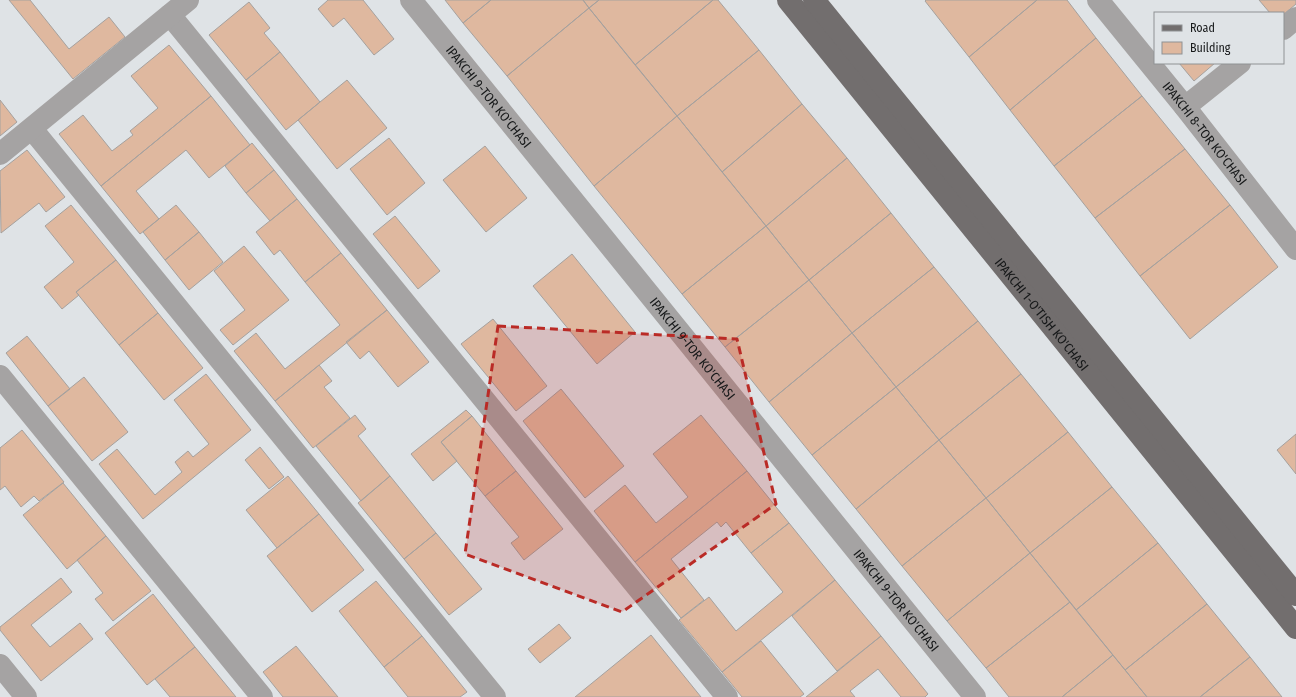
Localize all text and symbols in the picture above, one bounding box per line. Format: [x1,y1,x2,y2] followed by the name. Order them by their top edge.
[1154,12,1284,64] legend
[1190,21,1215,35] text: Road
[1190,41,1231,55] text: Building
[443,42,535,150] street label: IPAKCHI 9-TOR KO'CHASI
[1160,79,1250,188] street label: IPAKCHI 8-TOR KO'CHASI
[992,255,1092,373] street label: IPAKCHI 1-O'TISH KO'CHASI
[647,294,739,402] street label: IPAKCHI 9-TOR KO'CHASI
[851,546,942,654] street label: IPAKCHI 9-TOR KO'CHASI

